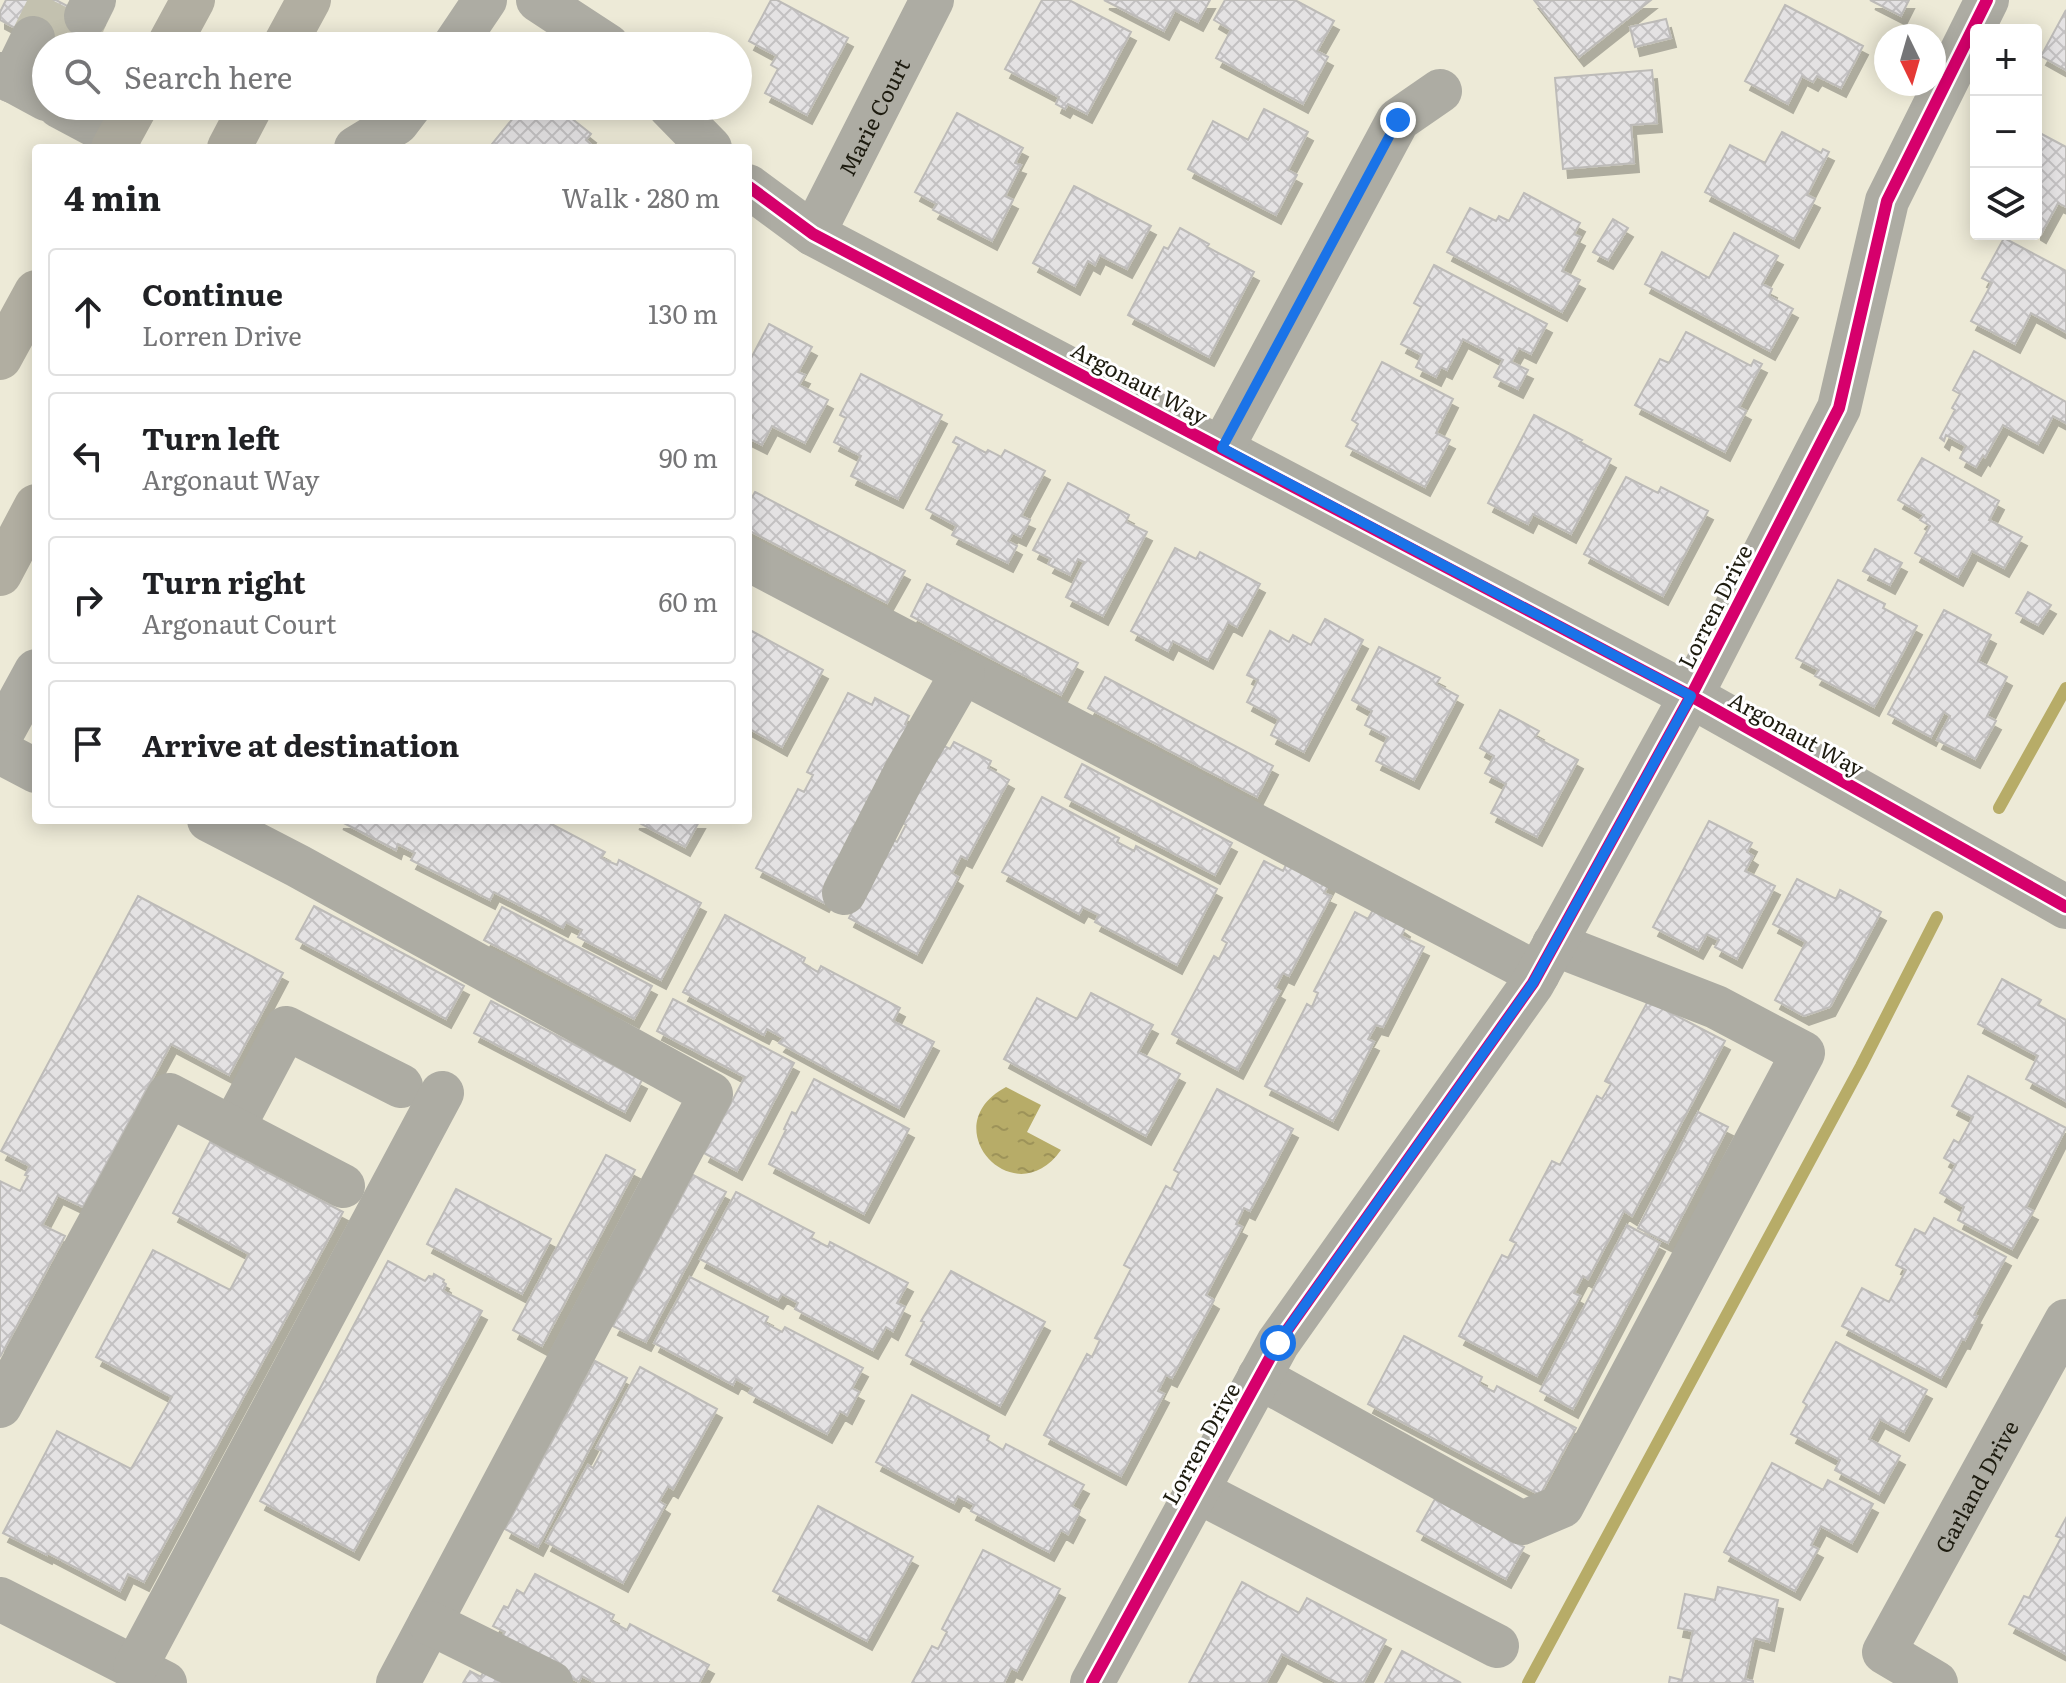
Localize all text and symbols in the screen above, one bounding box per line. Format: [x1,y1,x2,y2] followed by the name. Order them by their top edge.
[1874,24,1946,96] north arrow
[1970,24,2042,240] map controls
[1970,24,2042,96] button: +
[32,32,752,120] search box
[829,52,917,181] street label: Marie Court
[60,54,104,98] icon: search
[124,54,292,98] text: Search here
[1970,96,2042,168] button: −
[1380,102,1416,138] route end
[1970,168,2042,240] button: layers
[64,171,161,221] text: 4 min
[561,177,720,216] text: Walk · 280 m
[142,271,283,315] text: Continue
[66,290,110,334] icon: ahead
[648,293,718,332] text: 130 m
[142,315,302,354] text: Lorren Drive
[1066,332,1214,432] street label: Argonaut Way
[142,415,280,459] text: Turn left
[66,434,110,478] icon: left
[659,437,718,476] text: 90 m
[142,459,319,498] text: Argonaut Way
[1669,538,1759,674] street label: Lorren Drive
[142,559,306,603] text: Turn right
[66,578,110,622] icon: right
[659,581,718,620] text: 60 m
[142,603,336,642] text: Argonaut Court
[1723,682,1871,784] street label: Argonaut Way
[66,722,110,766] icon: arrive
[142,722,459,766] text: Arrive at destination
[1260,1325,1296,1361] route start
[1153,1376,1247,1510] street label: Lorren Drive
[1925,1413,2025,1558] street label: Garland Drive

